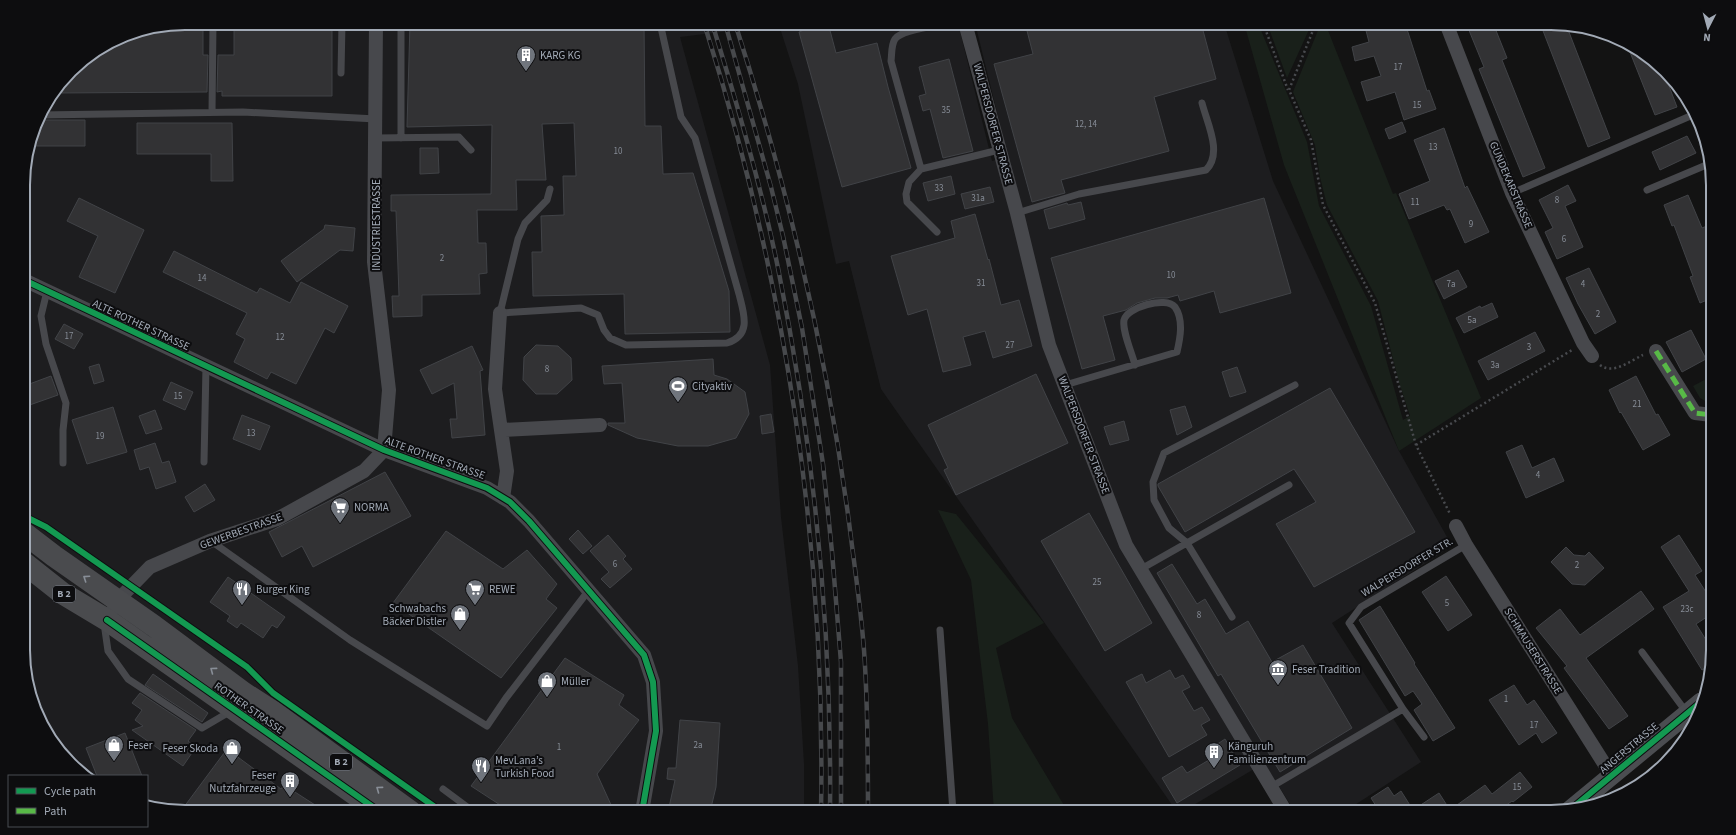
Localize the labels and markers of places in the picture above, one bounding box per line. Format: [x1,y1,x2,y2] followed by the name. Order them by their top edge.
[515,44,537,72] building icon: KARG KG
[540,48,581,63] place label: KARG KG
[667,375,689,403] sports icon: Cityaktiv
[692,379,732,394] place label: Cityaktiv
[329,496,351,524] supermarket icon: NORMA
[354,500,389,515] place label: NORMA
[231,578,253,606] restaurant icon: Burger King
[464,578,486,606] supermarket icon: REWE
[256,582,310,597] place label: Burger King
[489,582,516,597] place label: REWE
[383,601,446,629] place label: Schwabachs Bäcker Distler
[449,603,471,631] shop icon: Schwabachs Bäcker Distler
[1267,658,1289,686] museum icon: Feser Tradition
[1292,662,1361,677] place label: Feser Tradition
[536,670,558,698] shop icon: Müller
[561,674,590,689] place label: Müller
[103,734,125,762] shop icon: Feser
[221,737,243,765] shop icon: Feser Skoda
[128,738,153,753] place label: Feser
[1228,739,1306,767] place label: Känguruh Familienzentrum
[162,741,218,756] place label: Feser Skoda
[1203,741,1225,769] building icon: Känguruh Familienzentrum
[495,753,554,781] place label: MevLana’s Turkish Food
[470,755,492,783] restaurant icon: MevLana’s Turkish Food
[209,768,277,796] place label: Feser Nutzfahrzeuge
[279,770,301,798] building icon: Feser Nutzfahrzeuge

